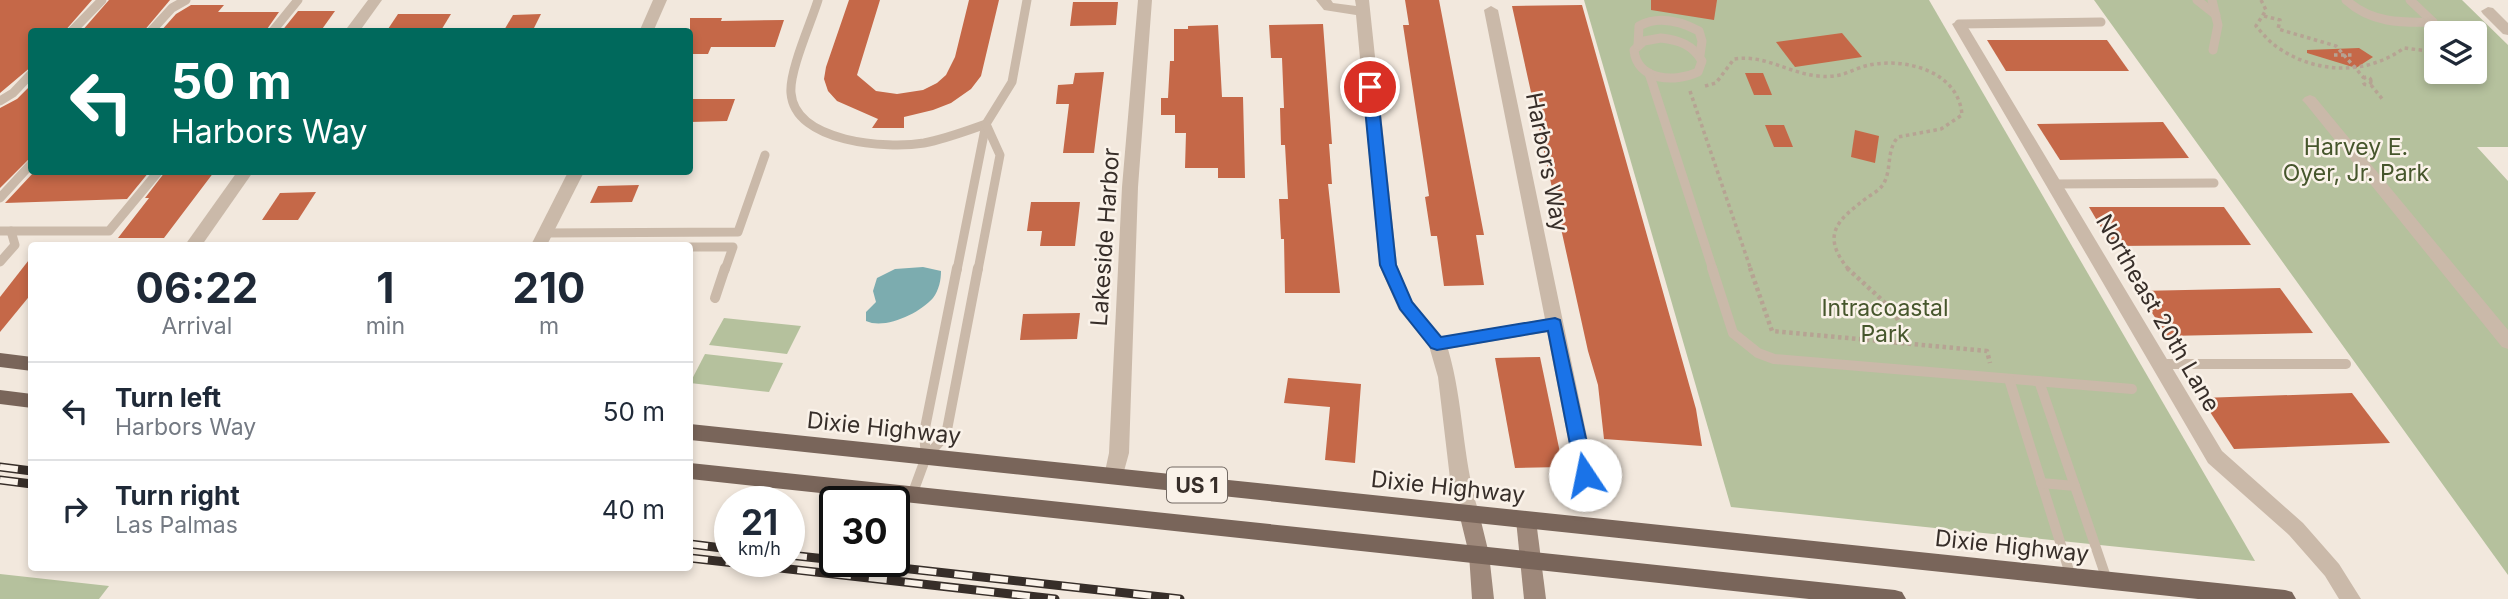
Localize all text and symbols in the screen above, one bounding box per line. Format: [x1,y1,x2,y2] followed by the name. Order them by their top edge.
[2424,21,2487,84] map controls
[2424,21,2487,84] button: layers
[171,52,292,111] text: 50 m
[56,56,147,147] icon: left
[1340,57,1400,117] pin
[1351,68,1389,106] icon: arrive
[1520,90,1574,234] street label: Harbors Way
[171,112,367,151] text: Harbors Way
[2283,133,2430,187] park label: Harvey E. Oyer, Jr. Park
[1085,147,1125,327] street label: Lakeside Harbor
[2090,209,2226,417] street label: Northeast 20th Lane
[136,262,258,313] text: 06:22
[376,262,394,313] text: 1
[513,262,585,313] text: 210
[1821,294,1949,348] park label: Intracoastal Park
[161,312,232,340] text: Arrival
[366,312,405,340] text: min
[539,312,559,340] text: m
[115,382,221,413] text: Turn left
[56,392,94,430] icon: left
[603,396,665,427] text: 50 m
[806,406,963,450] street label: Dixie Highway
[115,413,256,441] text: Harbors Way
[1548,438,1622,512] position arrow
[1370,465,1527,509] street label: Dixie Highway
[1167,468,1227,503] road number: US 1
[115,480,240,511] text: Turn right
[819,486,910,577] speed limit sign: 30
[56,490,94,528] icon: right
[602,494,665,525] text: 40 m
[741,501,778,543] text: 21
[115,511,238,539] text: Las Palmas
[1934,524,2091,568] street label: Dixie Highway
[738,538,781,559] text: km/h

